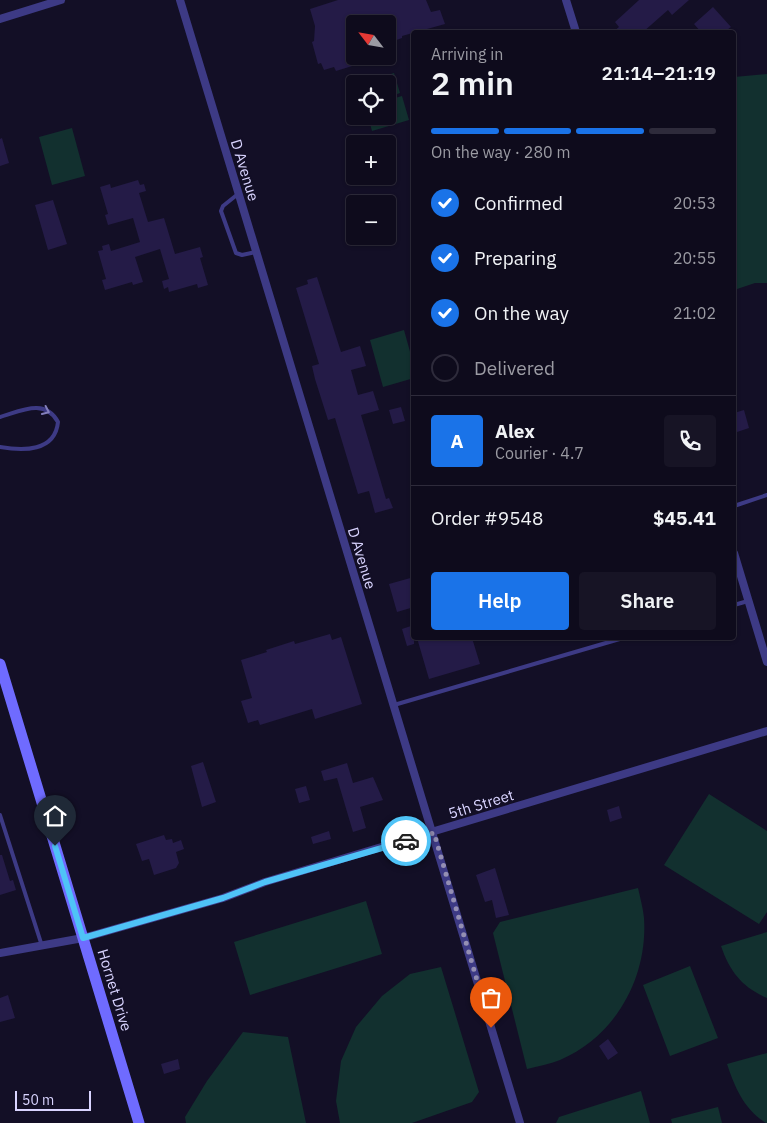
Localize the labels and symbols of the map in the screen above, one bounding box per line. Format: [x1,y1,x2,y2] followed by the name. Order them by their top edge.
[346,15,396,65] north arrow
[227,137,263,203] street label: D Avenue
[41,405,50,415] one-way arrow
[344,525,380,591] street label: D Avenue
[446,785,516,823] street label: 5th Street
[34,795,76,846] pin
[381,816,431,866] courier
[94,947,136,1033] street label: Hornet Drive
[470,977,512,1028] pin
[15,1088,91,1111] scale bar

